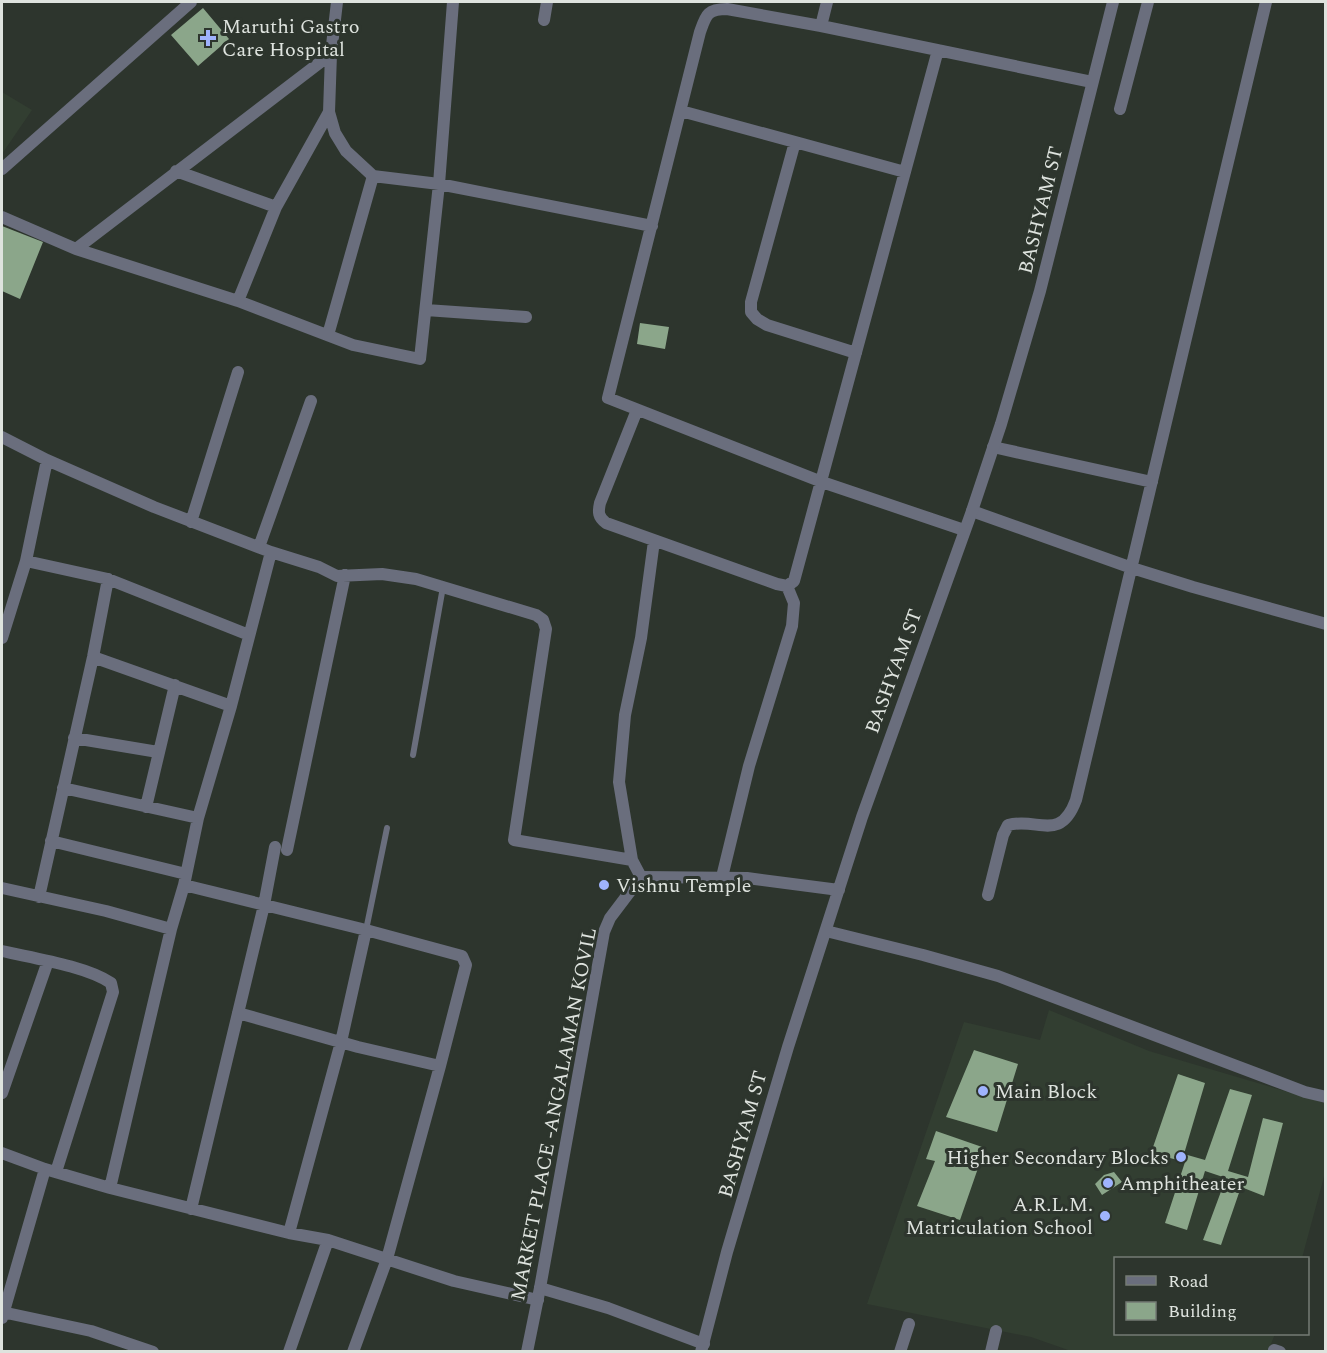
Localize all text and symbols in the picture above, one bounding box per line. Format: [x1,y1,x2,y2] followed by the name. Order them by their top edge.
[222,12,360,65] place label: Maruthi Gastro Care Hospital
[199,29,217,47] marker: Maruthi Gastro Care Hospital
[1011,143,1071,277] street label: BASHYAM ST
[858,605,930,738] street label: BASHYAM ST
[616,871,751,901] place label: Vishnu Temple
[597,878,611,892] marker: Vishnu Temple
[503,925,605,1304] street label: MARKET PLACE -ANGALAMAN KOVIL
[711,1067,775,1201] street label: BASHYAM ST
[995,1077,1097,1107] place label: Main Block
[976,1084,990,1098] marker: Main Block
[947,1143,1169,1173] place label: Higher Secondary Blocks
[1174,1150,1188,1164] marker: Higher Secondary Blocks
[1120,1169,1244,1199] place label: Amphitheater
[1101,1176,1115,1190] marker: Amphitheater
[906,1190,1093,1243] place label: A.R.L.M. Matriculation School
[1098,1209,1112,1223] marker: A.R.L.M. Matriculation School
[1114,1257,1309,1335] legend
[1168,1268,1209,1295] text: Road
[1168,1298,1237,1325] text: Building

